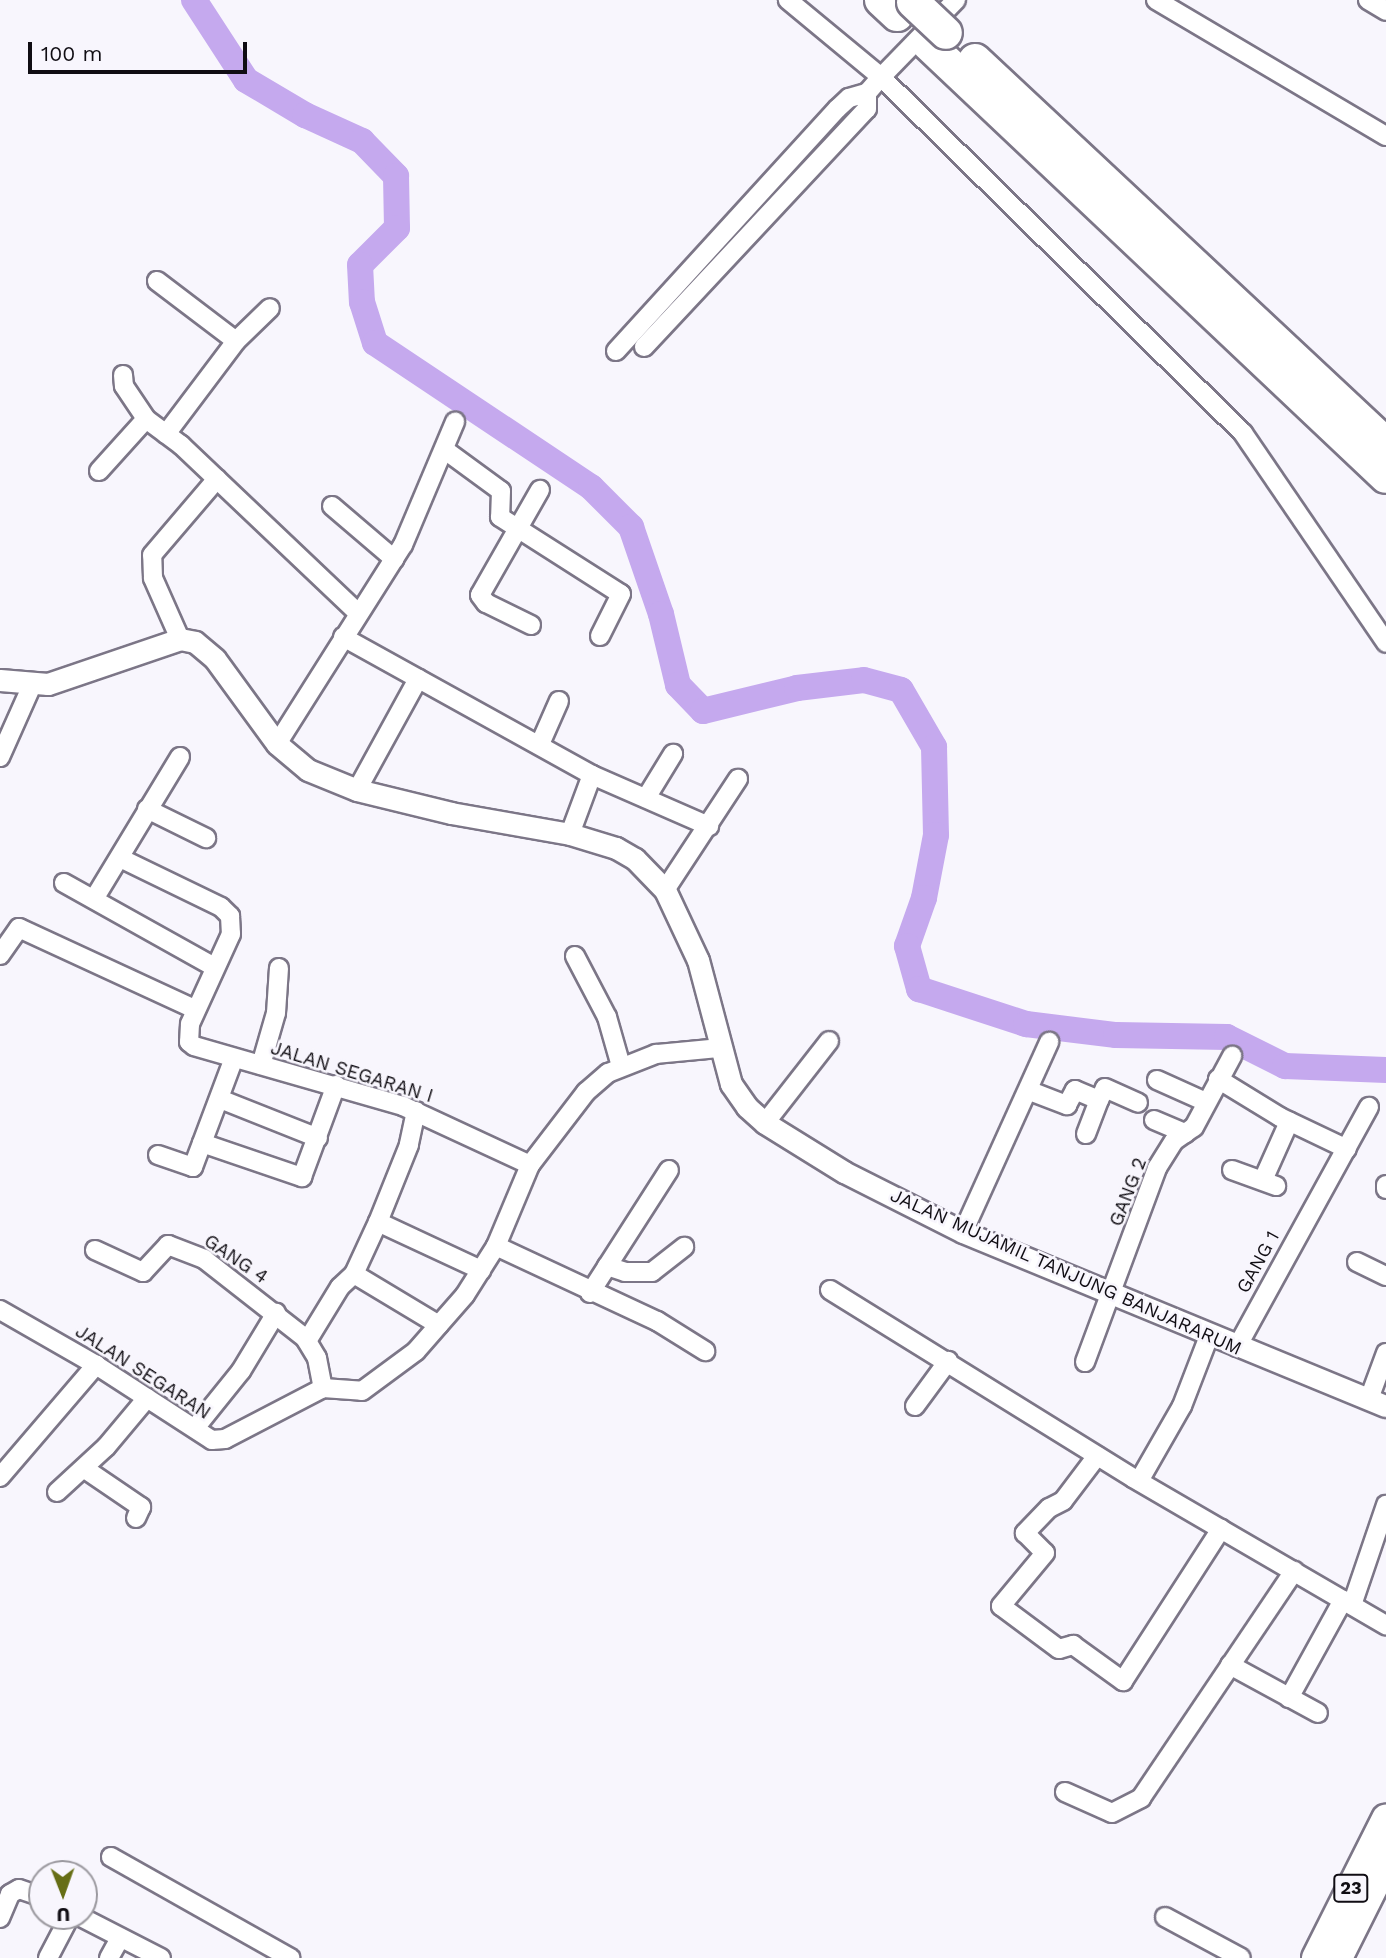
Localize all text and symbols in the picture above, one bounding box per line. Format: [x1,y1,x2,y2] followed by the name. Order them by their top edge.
[32,28,250,72] scale bar
[41,41,103,66] text: 100 m
[268,1036,436,1108] street label: JALAN SEGARAN I
[1105,1155,1151,1229] street label: GANG 2
[886,1184,1246,1360] street label: JALAN MUJAMIL TANJUNG BANJARARUM
[1232,1227,1284,1297] street label: GANG 1
[200,1229,272,1289] street label: GANG 4
[71,1320,215,1424] street label: JALAN SEGARAN
[28,1860,98,1930] north arrow
[1332,1874,1370,1902] road number: 23
[56,1903,70,1926] text: U

